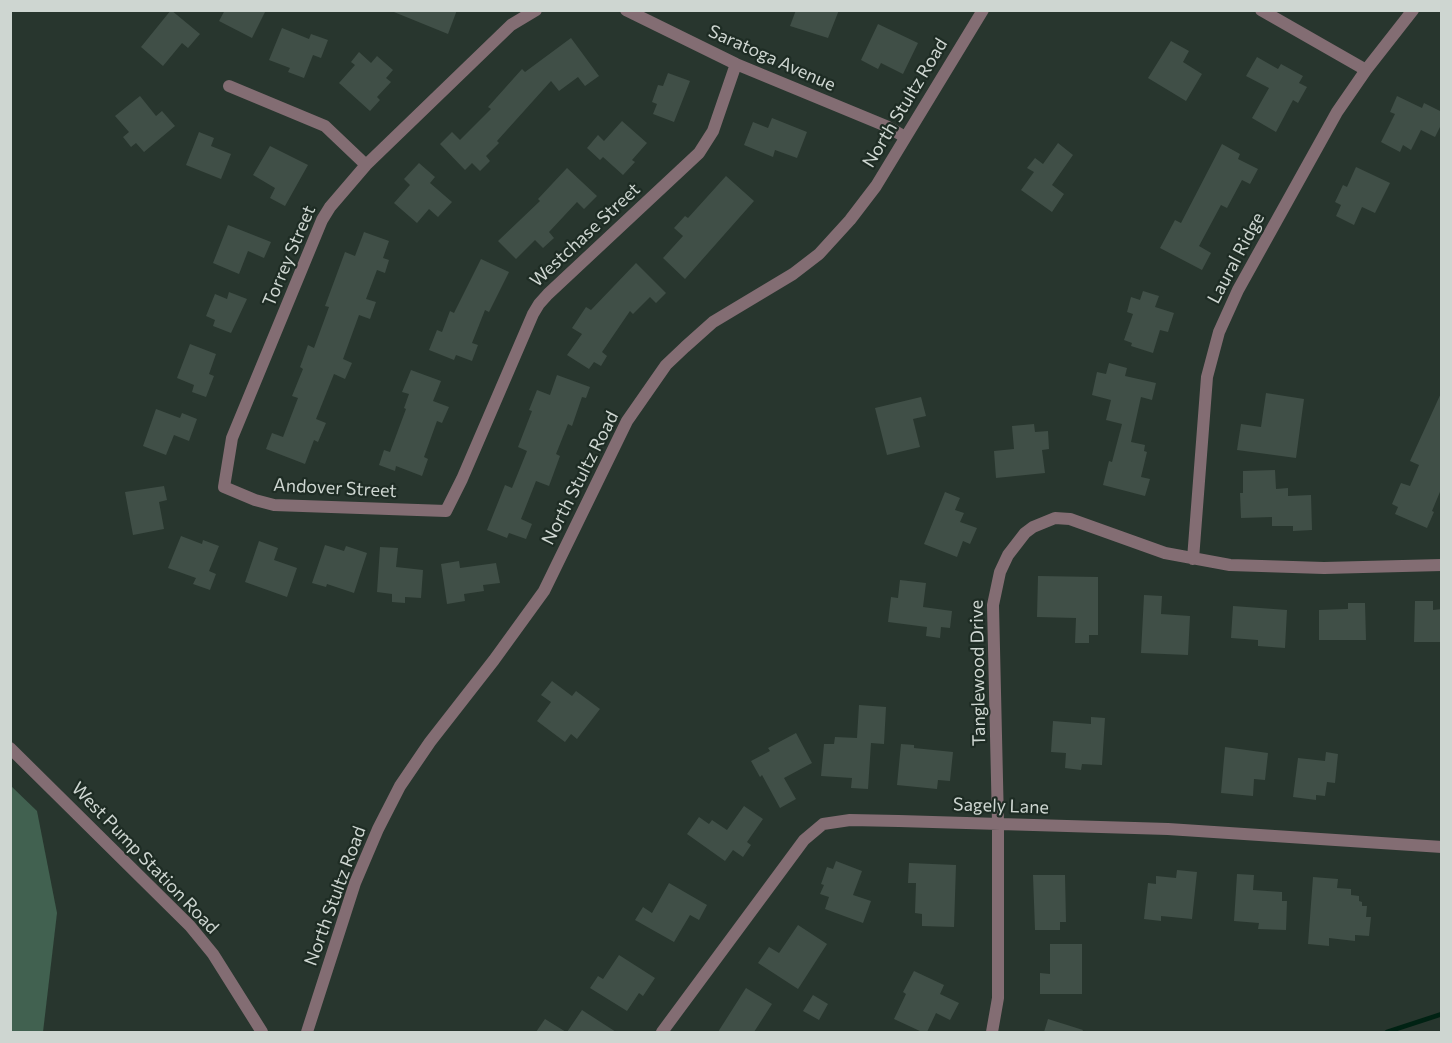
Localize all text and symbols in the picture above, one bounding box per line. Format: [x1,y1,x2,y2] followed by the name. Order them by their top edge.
[705,20,839,96] street label: Saratoga Avenue
[858,35,952,171] street label: North Stultz Road
[525,178,645,292] street label: Westchase Street
[258,202,320,310] street label: Torrey Street
[1203,209,1269,307] street label: Laural Ridge
[537,408,623,548] street label: North Stultz Road
[273,474,397,502] street label: Andover Street
[966,600,990,746] street label: Tanglewood Drive
[67,778,223,938] street label: West Pump Station Road
[953,794,1049,818] street label: Sagely Lane
[300,823,370,969] street label: North Stultz Road

